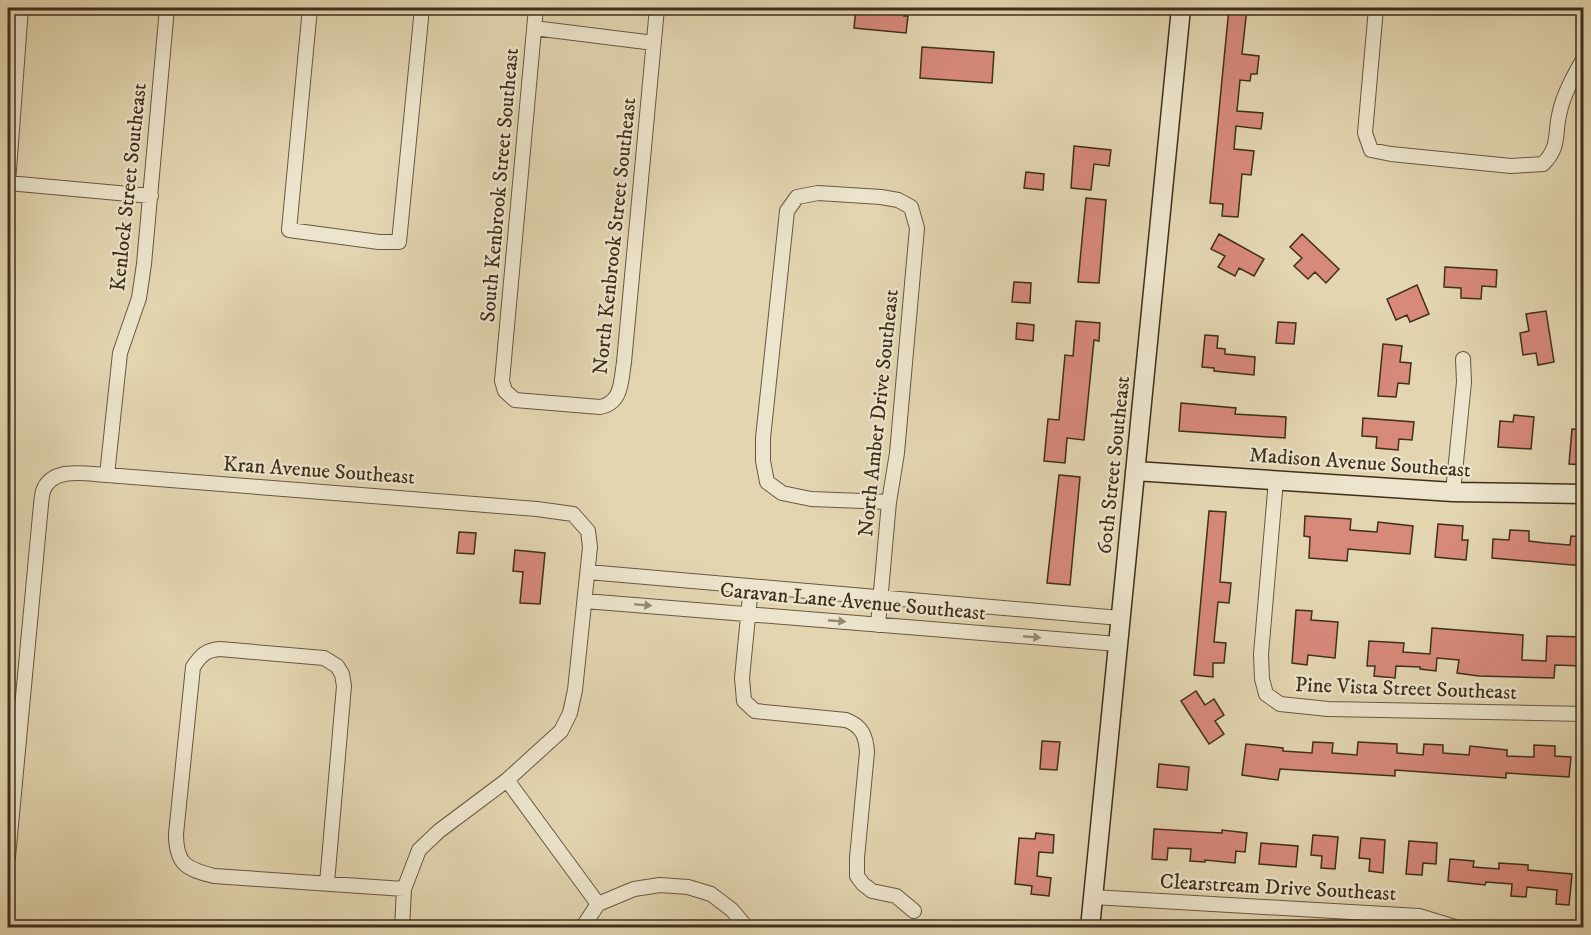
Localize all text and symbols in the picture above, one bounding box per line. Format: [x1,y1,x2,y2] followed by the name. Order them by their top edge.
[475,47,525,323] street label: South Kenbrook Street Southeast
[105,81,153,292] street label: Kenlock Street Southeast
[588,96,643,376] street label: North Kenbrook Street Southeast
[853,288,905,538] street label: North Amber Drive Southeast
[1092,374,1136,555] street label: 60th Street Southeast
[1248,442,1472,484] street label: Madison Avenue Southeast
[222,451,416,491] street label: Kran Avenue Southeast
[719,577,987,627] street label: Caravan Lane Avenue Southeast
[634,601,653,610] one-way arrow
[828,616,847,626] one-way arrow
[1022,632,1041,642] one-way arrow
[1295,672,1518,706] street label: Pine Vista Street Southeast
[1159,869,1397,907] street label: Clearstream Drive Southeast

